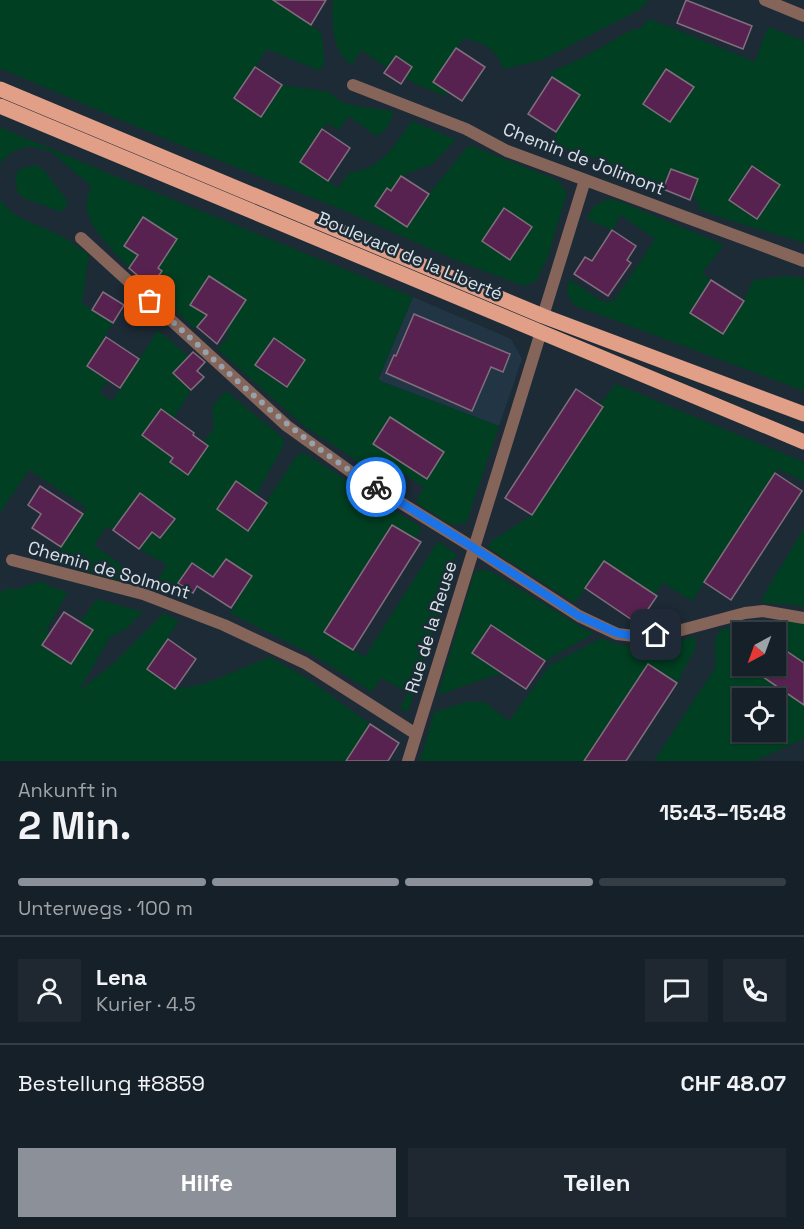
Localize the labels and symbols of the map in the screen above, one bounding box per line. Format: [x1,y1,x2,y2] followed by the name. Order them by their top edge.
[500,117,668,200] street label: Chemin de Jolimont
[314,206,506,305] street label: Boulevard de la Liberté
[124,275,175,326] pin
[346,457,406,517] courier
[25,535,193,604] street label: Chemin de Solmont
[399,558,462,696] street label: Rue de la Reuse
[630,609,681,660] pin
[732,622,786,676] north arrow

